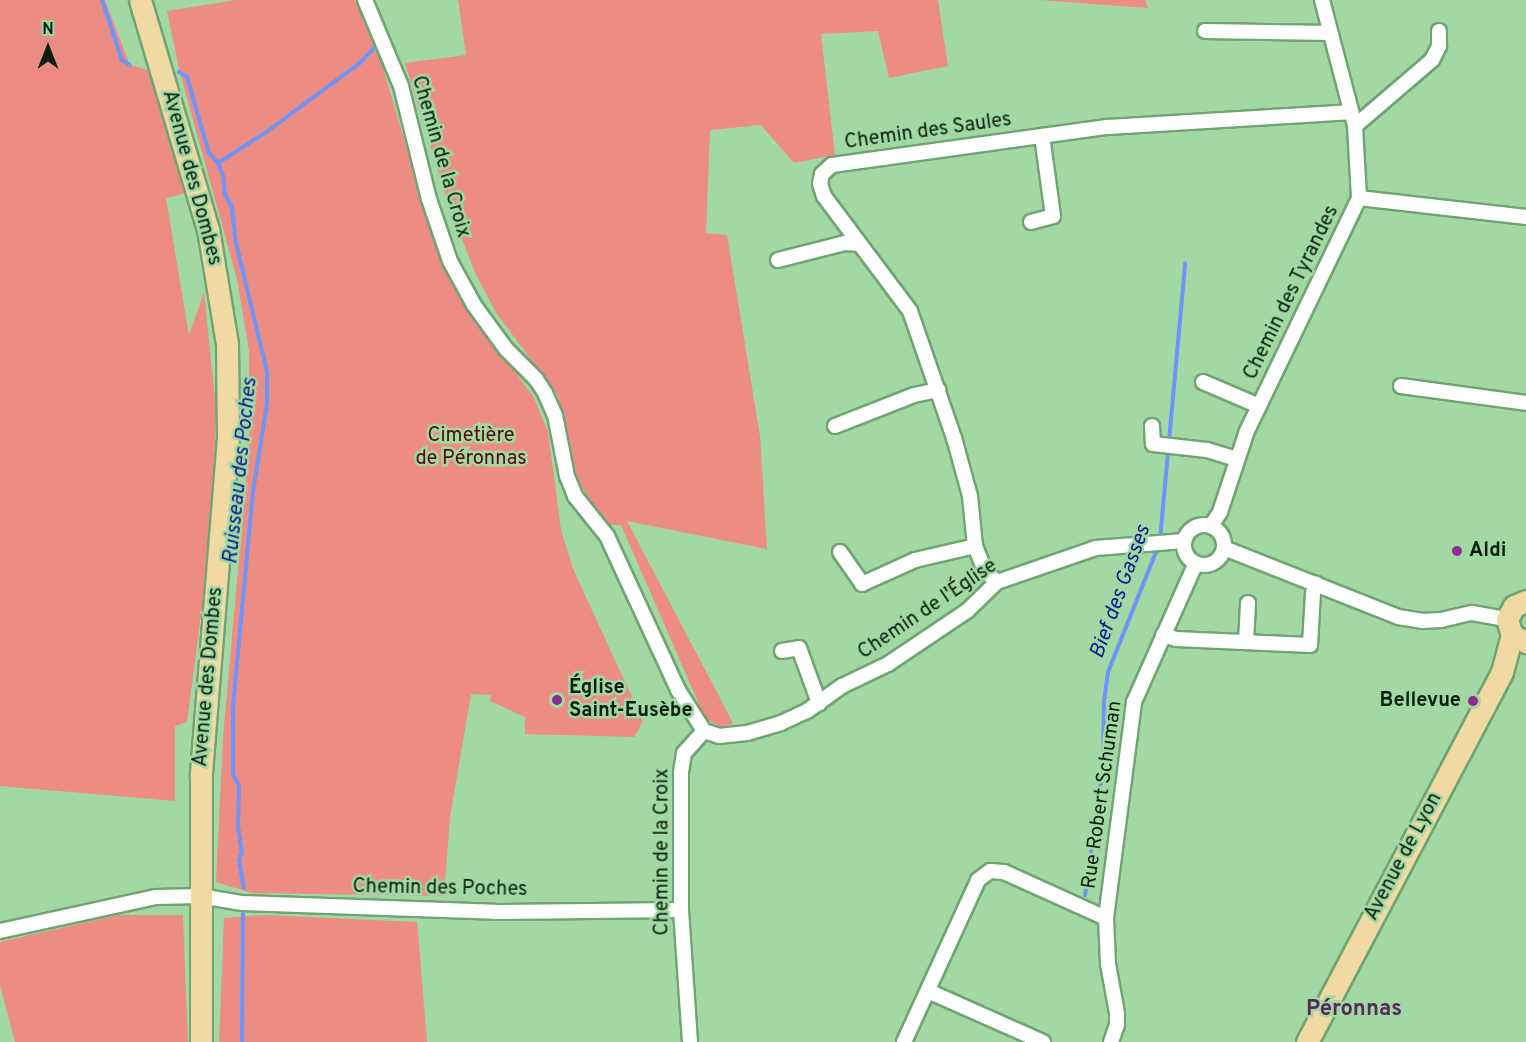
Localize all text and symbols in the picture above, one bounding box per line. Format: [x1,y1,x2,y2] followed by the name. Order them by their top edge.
[18,18,78,78] north arrow
[42,20,54,40] text: N
[405,73,475,241] street label: Chemin de la Croix
[156,88,226,268] street label: Avenue des Dombes
[843,108,1013,156] street label: Chemin des Saules
[1239,202,1345,384] street label: Chemin des Tyrandes
[219,377,263,565] water label: Ruisseau des Poches
[415,425,527,472] park label: Cimetière de Péronnas
[1085,522,1157,662] water label: Bief des Gasses
[1469,539,1506,563] place label: Aldi
[1450,544,1464,558] marker: Aldi
[854,555,1002,665] street label: Chemin de l'Église
[189,586,229,768] street label: Avenue des Dombes
[569,676,693,723] place label: Église Saint-Eusèbe
[1380,689,1461,713] place label: Bellevue
[550,693,564,707] marker: Église Saint-Eusèbe
[1466,694,1480,708] marker: Bellevue
[1078,699,1128,891] street label: Rue Robert Schuman
[651,768,675,936] street label: Chemin de la Croix
[1360,789,1448,925] street label: Avenue de Lyon
[352,875,528,903] street label: Chemin des Poches
[1306,997,1402,1023] district label: Péronnas

